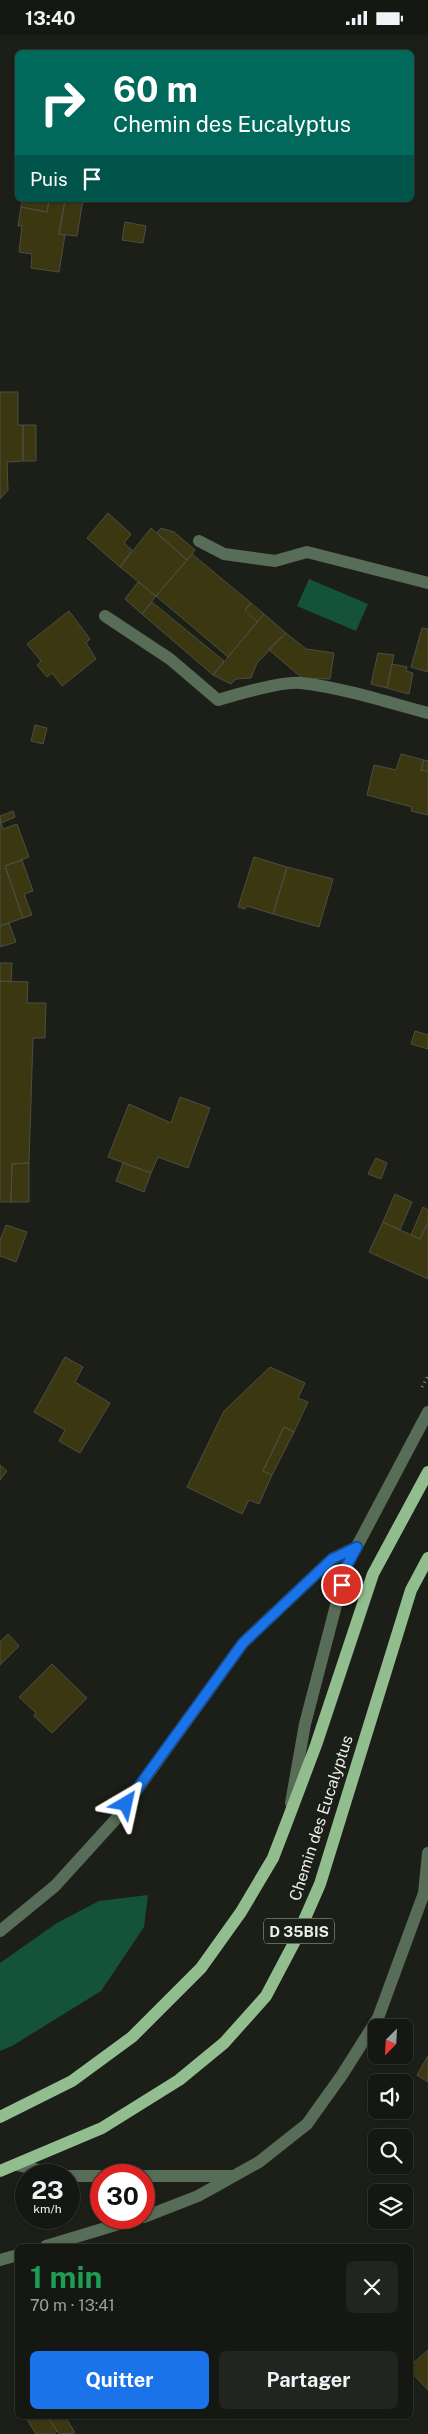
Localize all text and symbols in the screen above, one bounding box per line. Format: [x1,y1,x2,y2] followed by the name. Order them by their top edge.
[25,7,76,29] text: 13:40
[113,69,198,110] text: 60 m
[30,70,95,135] icon: right
[113,111,351,137] text: Chemin des Eucalyptus
[78,165,106,193] icon: arrive
[30,168,68,190] text: Puis
[321,1564,363,1606] pin
[328,1571,356,1599] icon: arrive
[285,1733,357,1903] street label: Chemin des Eucalyptus
[99,1777,151,1829] position arrow
[264,1919,334,1943] road number: D 35BIS
[368,2019,412,2064] north arrow
[368,2019,413,2229] map controls
[368,2074,413,2119] button: sound
[368,2129,413,2174] button: search
[90,2164,155,2229] speed limit sign: 30
[31,2175,64,2205] text: 23
[368,2184,413,2229] button: layers
[33,2202,62,2216] text: km/h
[30,2259,102,2295] text: 1 min
[346,2261,398,2313] button: close
[30,2296,115,2315] text: 70 m · 13:41
[30,2351,209,2409] button: Quitter
[219,2351,398,2409] button: Partager

